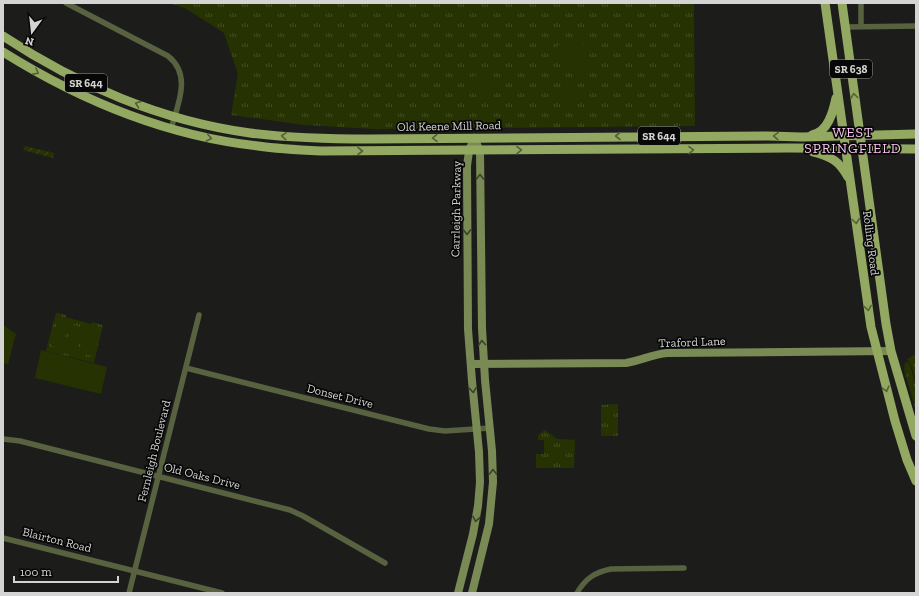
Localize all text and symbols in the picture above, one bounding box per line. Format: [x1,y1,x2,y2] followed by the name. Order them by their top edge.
[12,12,52,52] north arrow
[23,34,35,49] text: N
[830,60,872,78] road number: SR 638
[32,67,39,75] one-way arrow
[65,74,107,92] road number: SR 644
[850,93,859,99] one-way arrow
[135,101,142,109] one-way arrow
[397,118,501,134] street label: Old Keene Mill Road
[804,124,902,157] district label: WEST SPRINGFIELD
[638,127,680,145] road number: SR 644
[281,132,287,141] one-way arrow
[615,132,621,141] one-way arrow
[773,132,779,140] one-way arrow
[206,133,212,142] one-way arrow
[432,134,438,142] one-way arrow
[688,145,694,154] one-way arrow
[516,146,522,155] one-way arrow
[357,147,363,155] one-way arrow
[448,160,464,257] street label: Carrleigh Parkway
[476,174,484,180] one-way arrow
[860,210,882,277] street label: Rolling Road
[851,218,860,224] one-way arrow
[463,229,471,235] one-way arrow
[863,305,872,311] one-way arrow
[658,334,726,350] street label: Traford Lane
[478,340,487,346] one-way arrow
[305,381,375,411] street label: Donset Drive
[882,386,890,393] one-way arrow
[468,387,477,393] one-way arrow
[135,398,174,503] street label: Fernleigh Boulevard
[162,460,242,492] street label: Old Oaks Drive
[489,469,497,475] one-way arrow
[472,516,481,522] one-way arrow
[21,525,93,555] street label: Blairton Road
[14,558,118,584] scale bar
[20,565,52,579] text: 100 m

